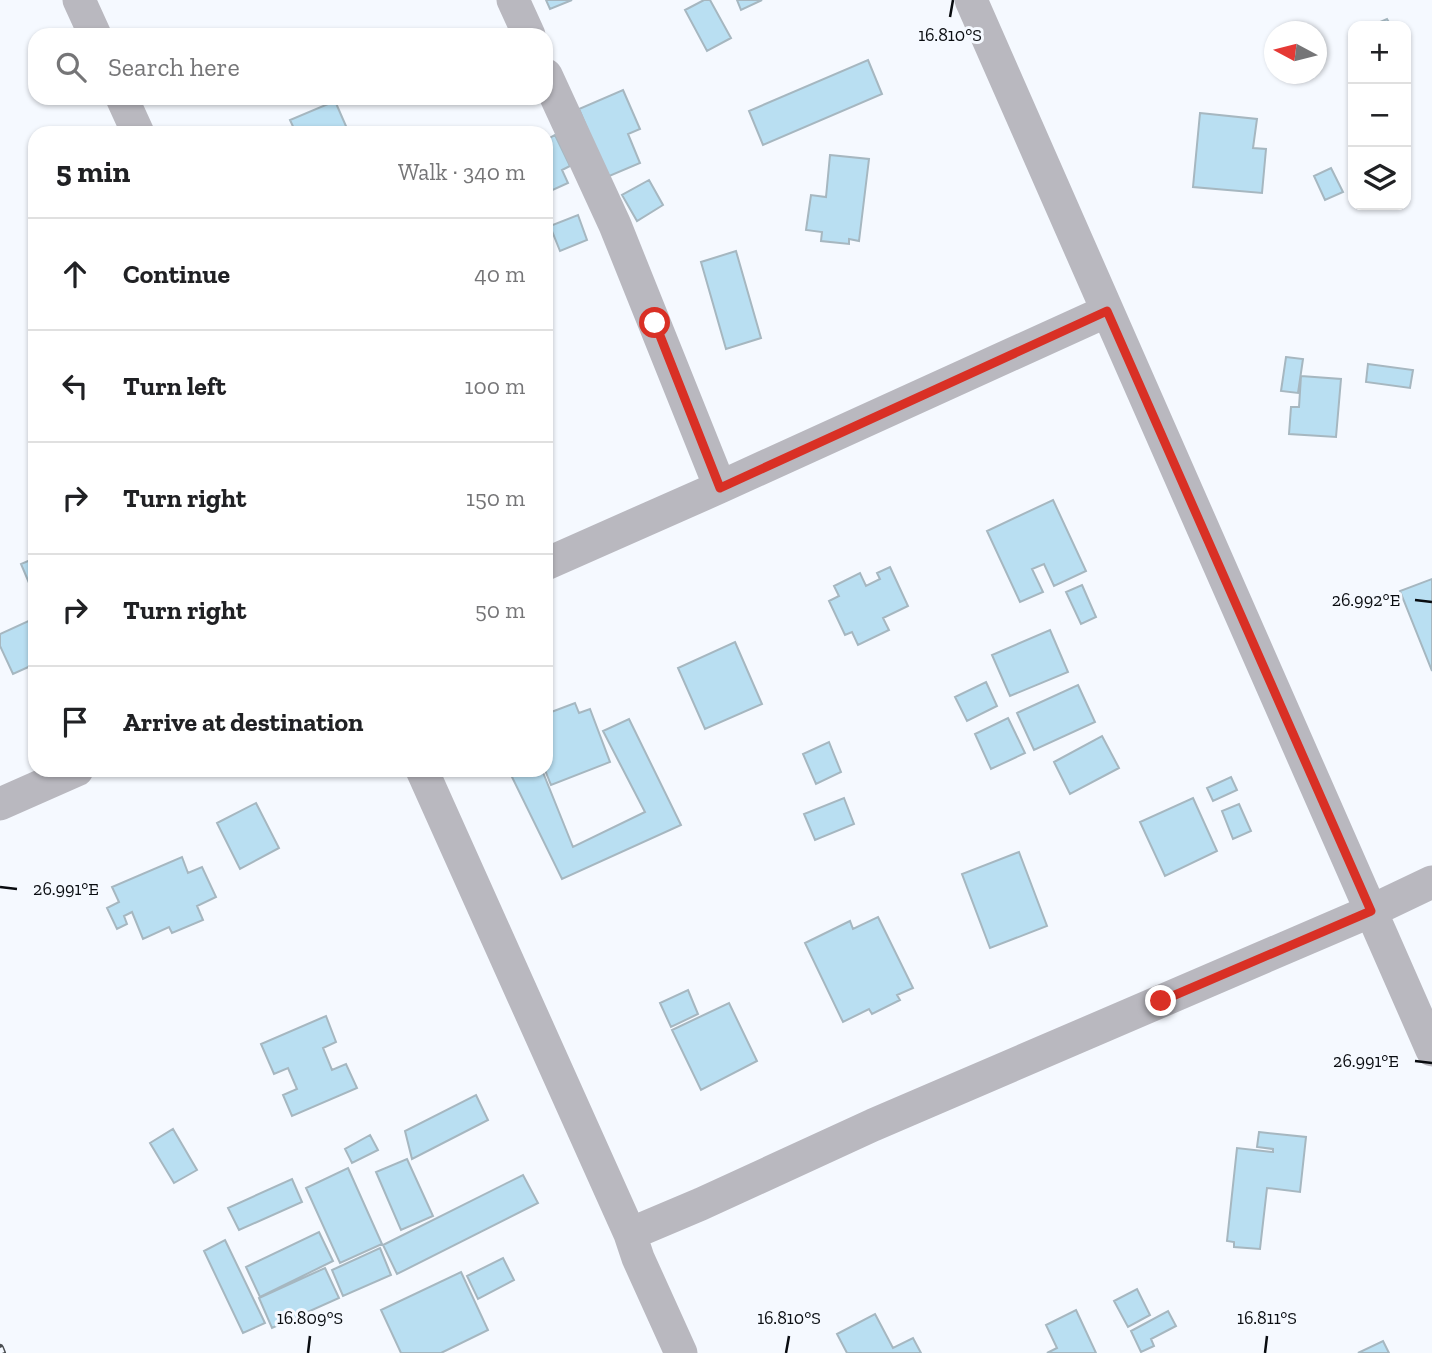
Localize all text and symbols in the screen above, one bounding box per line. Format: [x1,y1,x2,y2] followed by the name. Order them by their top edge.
[1264,21,1327,84] north arrow
[1348,21,1411,210] map controls
[1348,21,1411,84] button: +
[918,24,982,46] text: 16.810°S
[28,28,553,105] search box
[52,48,90,86] icon: search
[108,51,240,83] text: Search here
[1348,84,1411,147] button: −
[1348,147,1411,210] button: layers
[56,154,130,190] text: 5 min
[398,158,525,186] text: Walk · 340 m
[56,255,94,293] icon: ahead
[123,258,230,290] text: Continue
[474,260,525,288] text: 40 m
[639,307,670,338] route start
[56,367,94,405] icon: left
[123,370,226,402] text: Turn left
[465,372,525,400] text: 100 m
[56,479,94,517] icon: right
[123,482,246,514] text: Turn right
[466,484,525,512] text: 150 m
[1332,589,1400,611] text: 26.992°E
[56,591,94,629] icon: right
[123,594,246,626] text: Turn right
[475,596,525,624] text: 50 m
[56,703,94,741] icon: arrive
[123,706,363,738] text: Arrive at destination
[33,878,99,900] text: 26.991°E
[1145,985,1176,1016] route end
[1333,1050,1399,1072] text: 26.991°E
[277,1307,343,1329] text: 16.809°S
[757,1307,821,1329] text: 16.810°S
[1237,1307,1297,1329] text: 16.811°S

